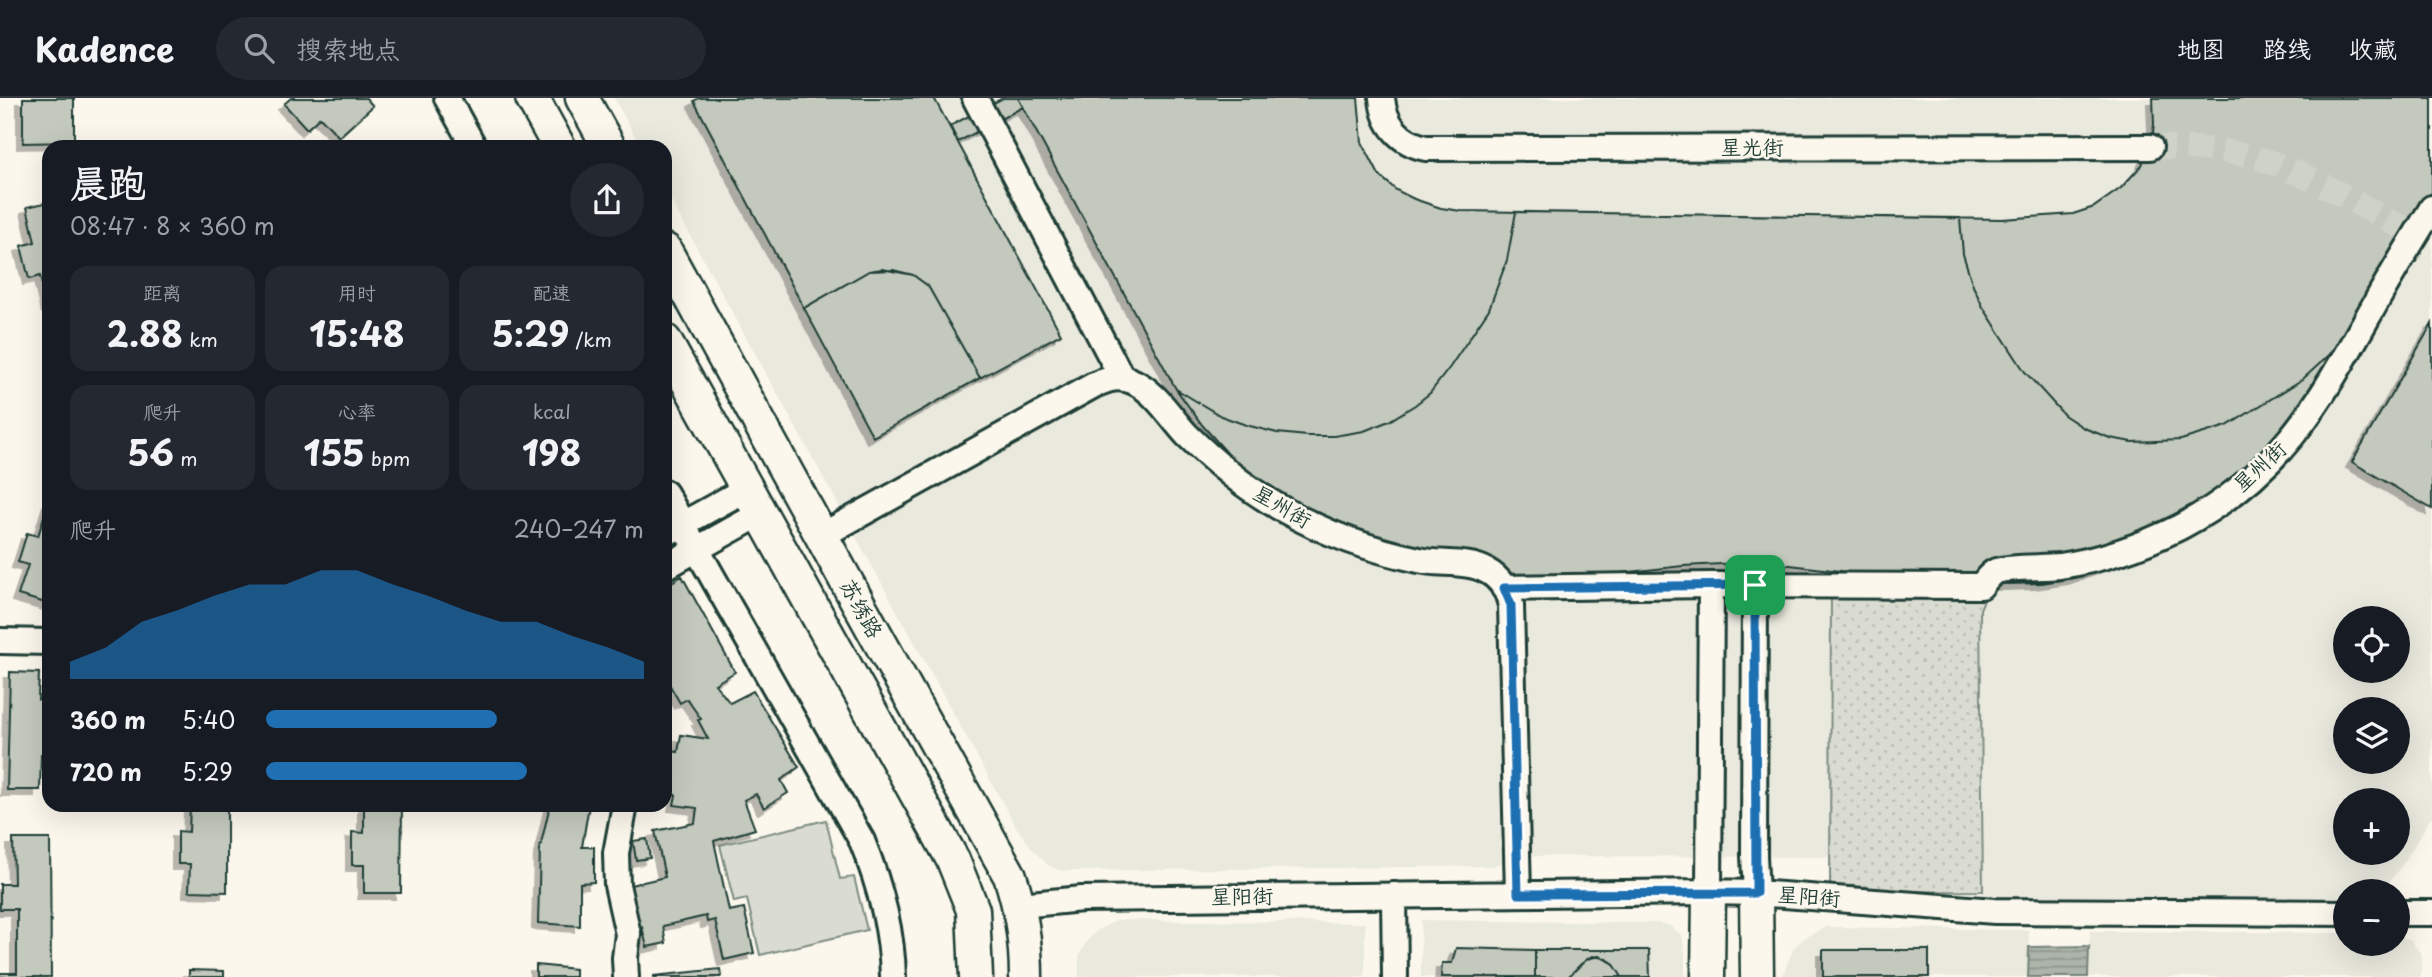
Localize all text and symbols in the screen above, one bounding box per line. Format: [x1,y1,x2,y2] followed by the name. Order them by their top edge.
[216,17,706,80] search box
[35,23,174,73] text: Kadence
[240,29,278,67] icon: search
[296,29,400,68] text: 搜索地点
[2177,30,2225,66] text: 地图
[2263,30,2311,66] text: 路线
[2349,30,2397,66] text: 收藏
[1721,130,1784,162] street label: 星光街
[70,153,146,210] text: 晨跑
[570,163,644,237] button: share
[70,208,275,243] text: 08:47 · 8 × 360 m
[143,278,181,306] text: 距离
[338,278,376,306] text: 用时
[533,278,571,306] text: 配速
[107,306,183,359] text: 2.88
[309,306,405,359] text: 15:48
[491,306,569,359] text: 5:29
[183,325,218,353] text: km
[569,325,612,353] text: /km
[143,397,181,425] text: 爬升
[338,397,376,425] text: 心率
[533,397,571,425] text: kcal
[127,425,174,478] text: 56
[304,425,365,478] text: 155
[522,425,581,478] text: 198
[2225,432,2293,499] street label: 星州街
[174,444,197,472] text: m
[365,444,410,472] text: bpm
[1248,476,1318,535] street label: 星州街
[70,511,116,546] text: 爬升
[514,511,644,546] text: 240–247 m
[1725,555,1785,615] pin
[1736,566,1774,604] icon: arrive
[833,573,892,643] street label: 苏绣路
[2333,606,2410,956] map controls
[2333,606,2410,683] button: locate
[2333,697,2410,774] button: layers
[70,702,146,737] text: 360 m
[182,702,235,737] text: 5:40
[70,754,142,789] text: 720 m
[182,754,233,789] text: 5:29
[2333,788,2410,865] button: +
[1777,877,1842,913] street label: 星阳街
[1210,878,1274,912] street label: 星阳街
[2333,879,2410,956] button: −

